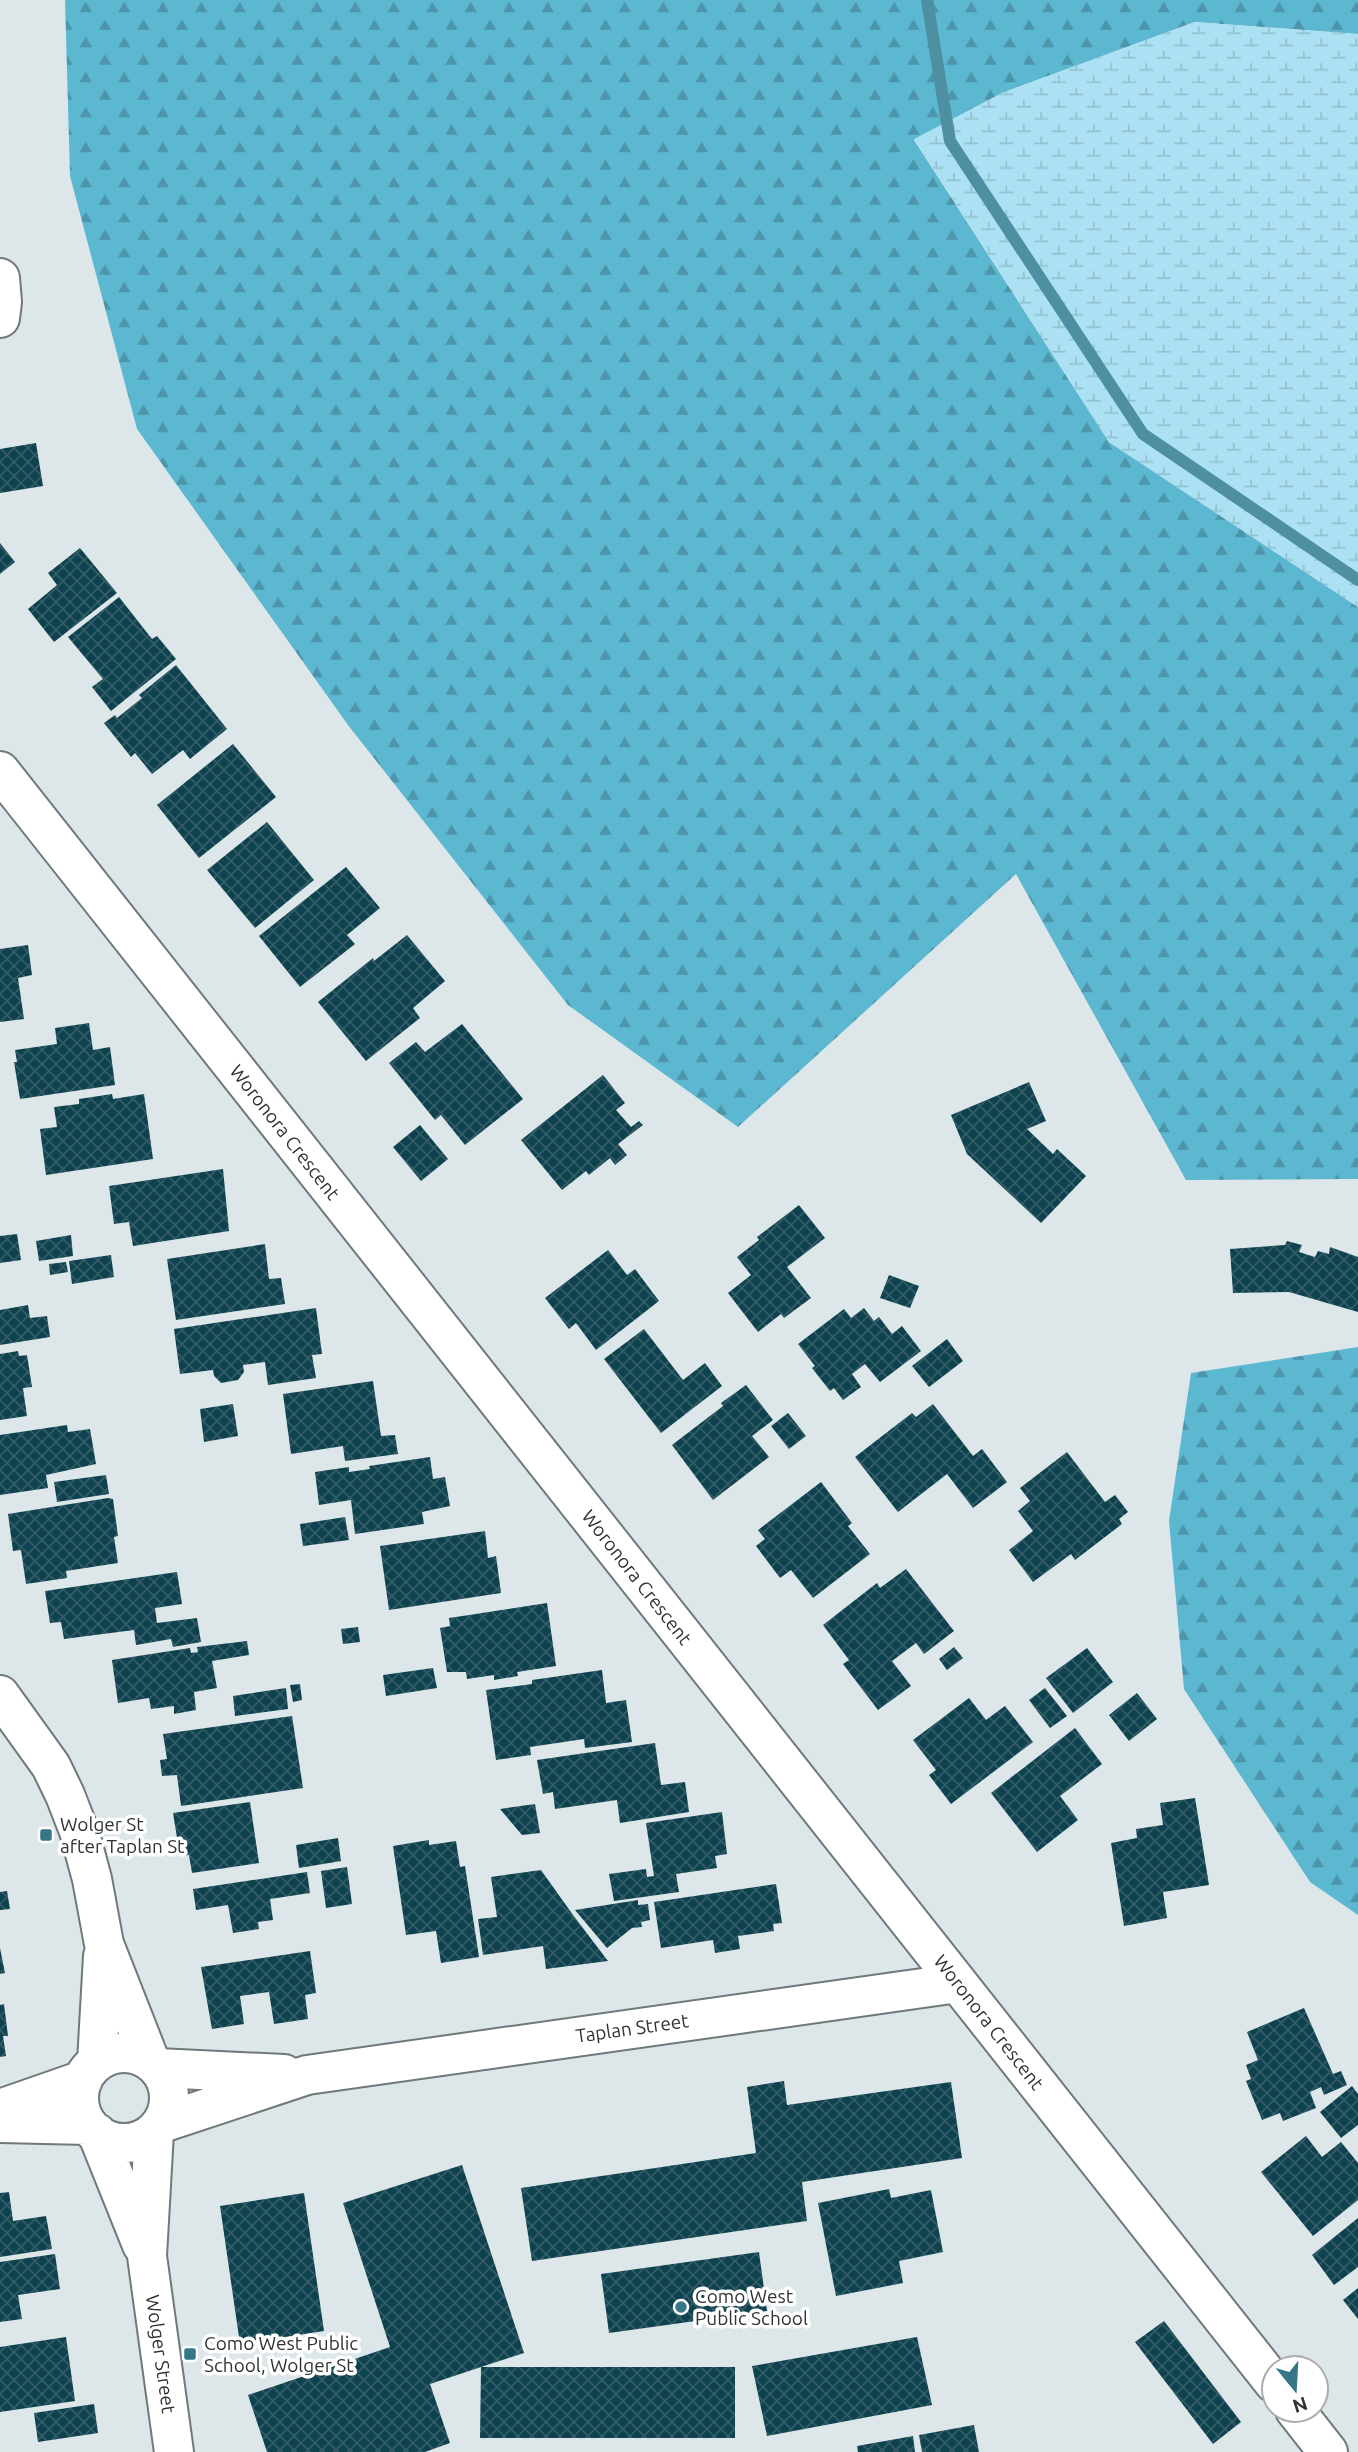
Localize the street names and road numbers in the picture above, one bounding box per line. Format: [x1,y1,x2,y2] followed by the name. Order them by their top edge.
[226,1060,345,1204] street label: Woronora Crescent
[578,1505,697,1649] street label: Woronora Crescent
[930,1950,1049,2094] street label: Woronora Crescent
[574,2009,690,2047] street label: Taplan Street
[142,2293,180,2415] street label: Wolger Street

